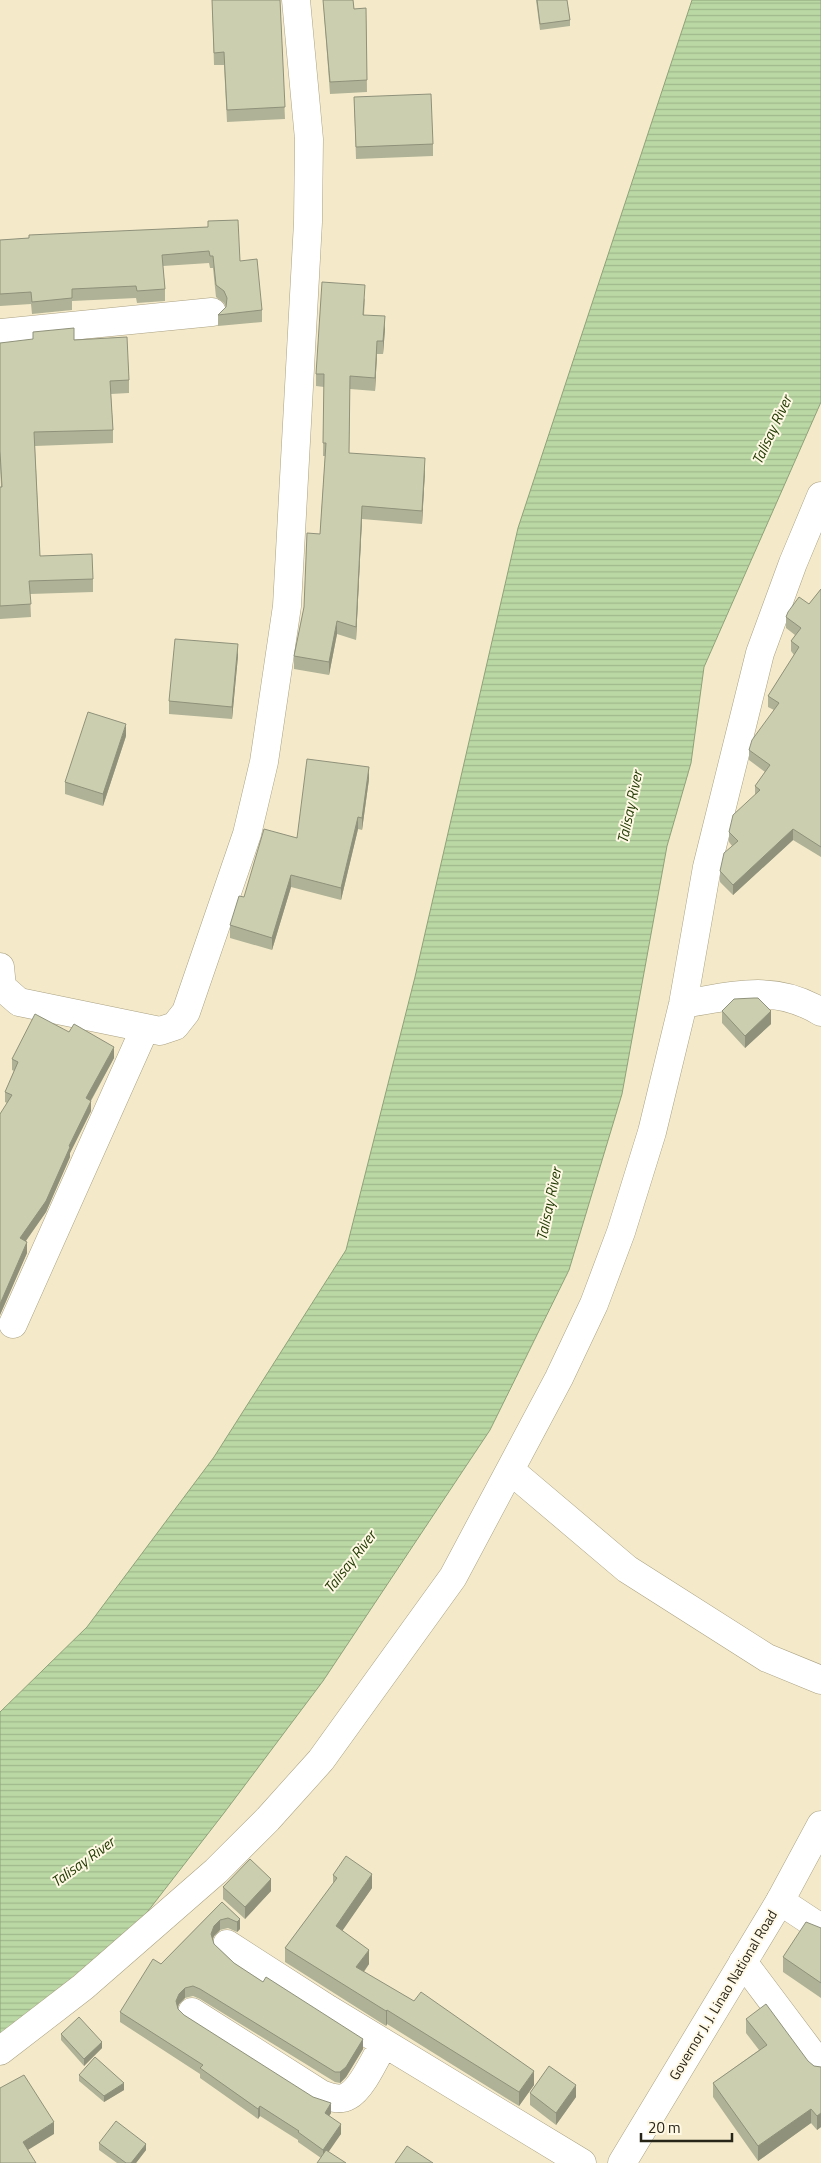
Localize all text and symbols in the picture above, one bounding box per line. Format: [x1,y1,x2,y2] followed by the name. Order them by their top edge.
[746,390,798,468] water label: Talisay River
[611,766,649,845] water label: Talisay River
[530,1163,568,1242] water label: Talisay River
[318,1524,383,1598] water label: Talisay River
[46,1829,121,1893] water label: Talisay River
[663,1906,782,2084] street label: Governor J. J. Linao National Road
[641,2110,732,2142] scale bar
[648,2116,681,2139] text: 20 m

